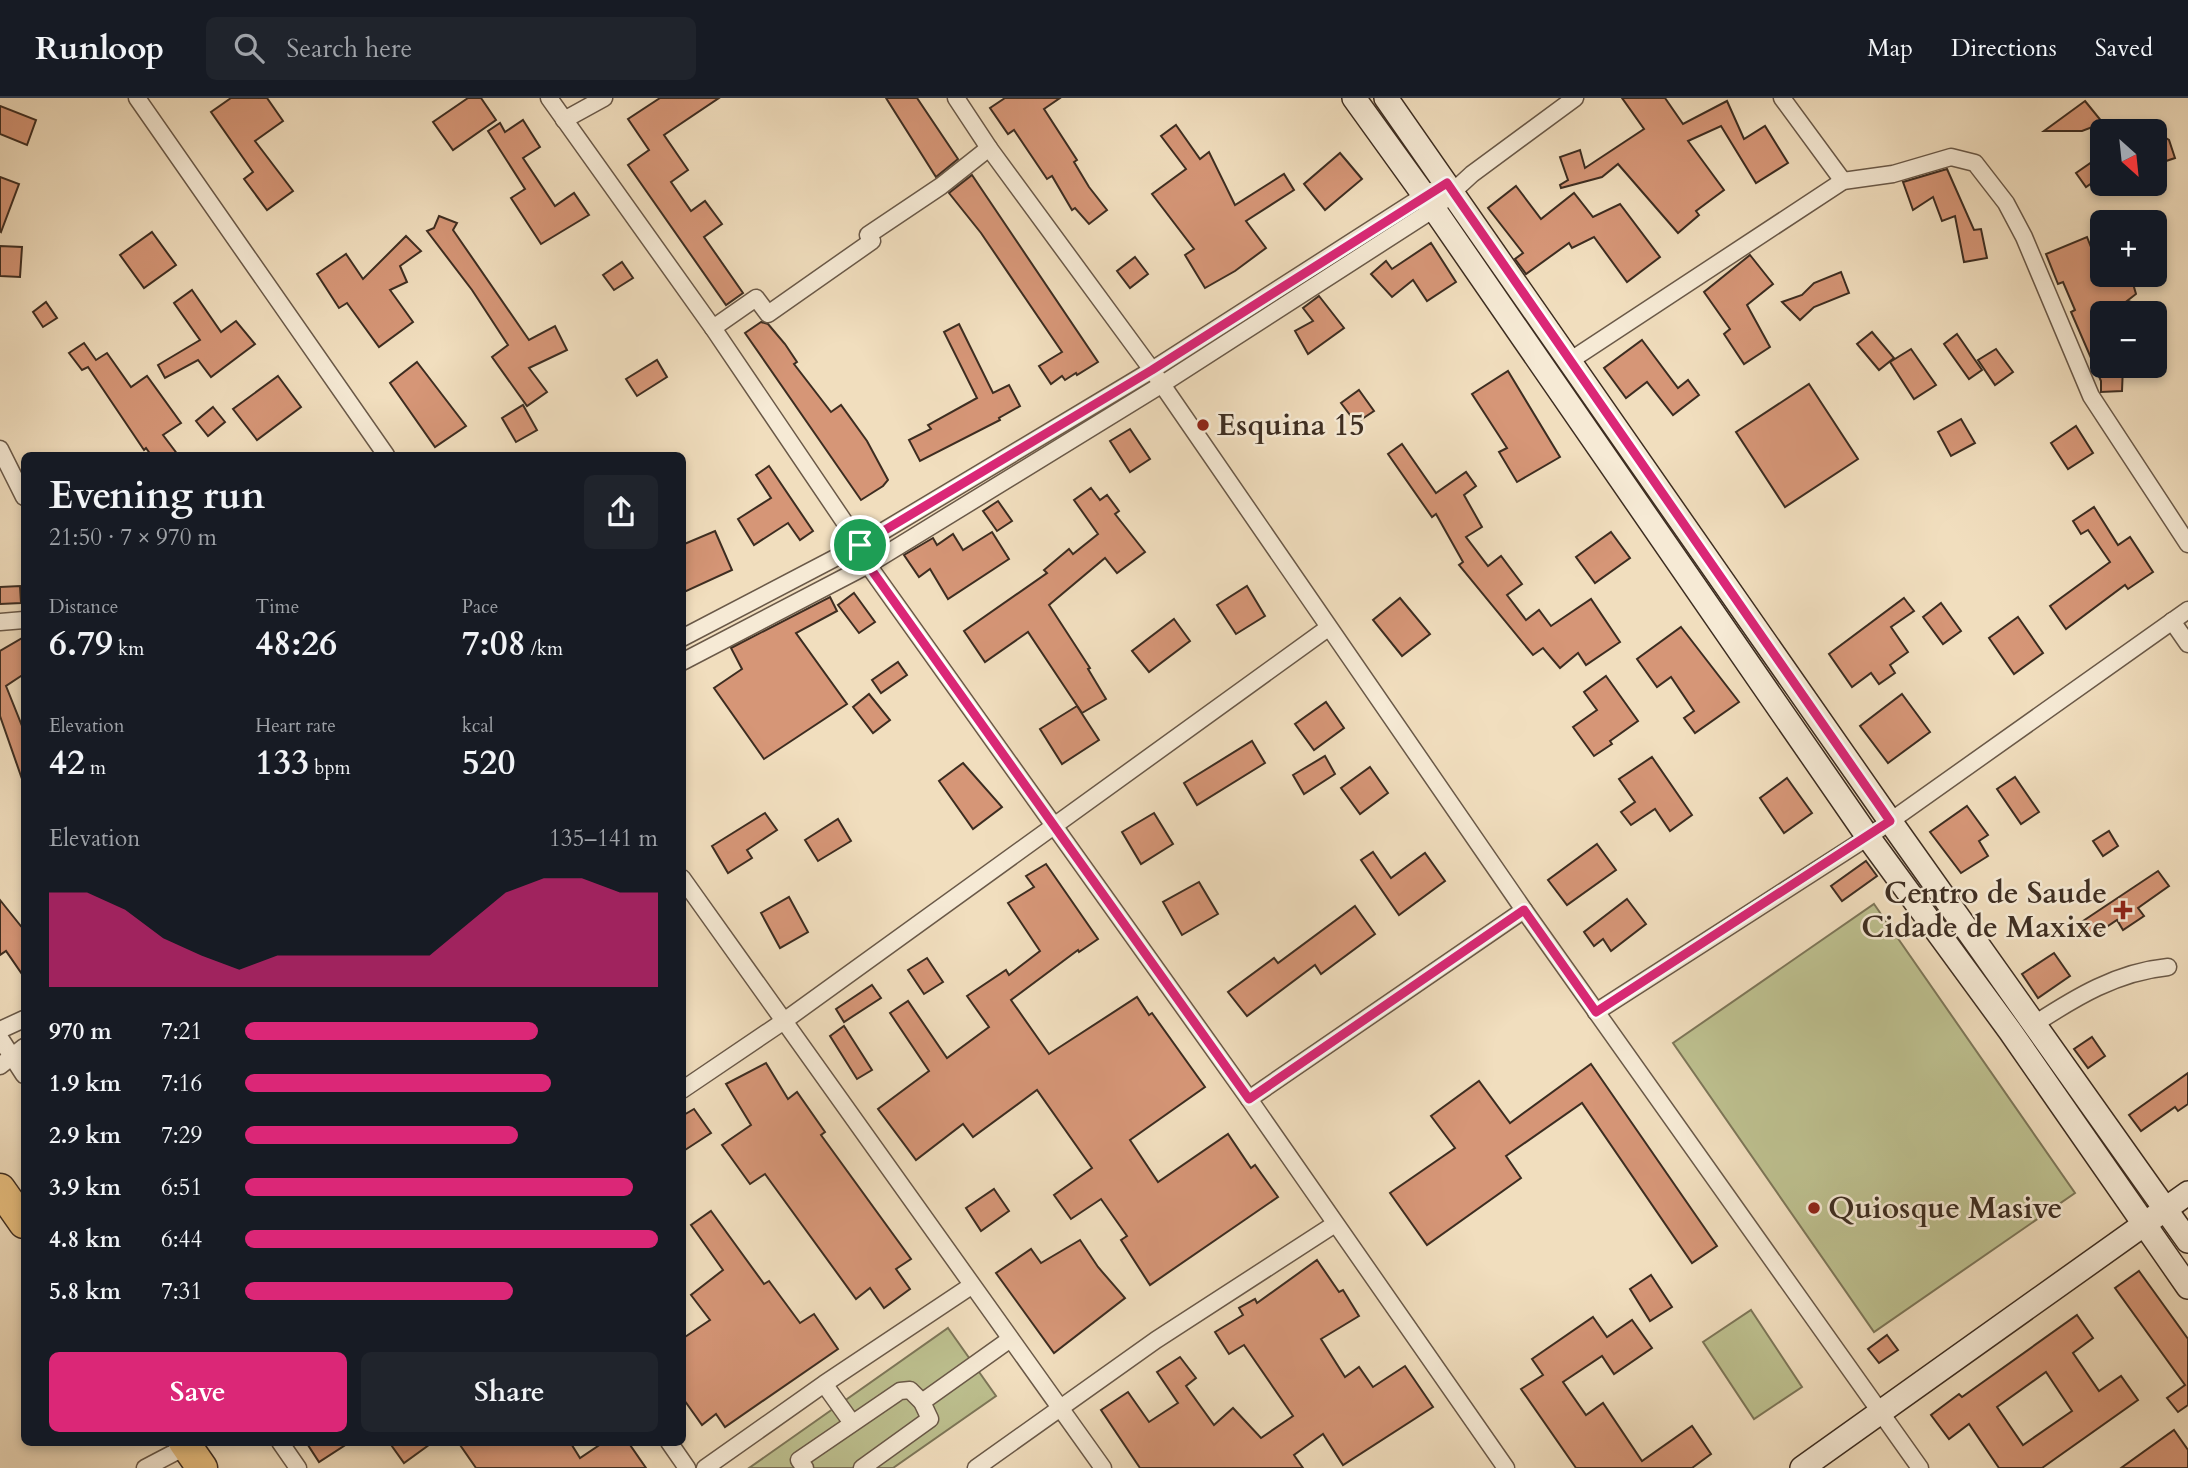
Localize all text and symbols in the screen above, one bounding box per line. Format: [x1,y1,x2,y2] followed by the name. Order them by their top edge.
[206,17,696,80] search box
[35,26,164,71] text: Runloop
[230,29,268,67] icon: search
[286,31,412,66] text: Search here
[1867,32,1913,65] text: Map
[1951,32,2057,65] text: Directions
[2095,32,2153,65] text: Saved
[2090,119,2166,196] north arrow
[2090,119,2167,378] map controls
[2090,210,2167,287] button: +
[2090,301,2167,378] button: −
[1217,405,1365,446] place label: Esquina 15
[1195,417,1211,433] marker: Esquina 15
[49,470,265,522] text: Evening run
[584,475,658,549] button: share
[830,515,890,575] pin
[49,522,217,553] text: 21:50 · 7 × 970 m
[841,526,879,564] icon: arrive
[49,594,118,620] text: Distance
[255,594,299,620] text: Time
[462,594,498,620] text: Pace
[49,620,113,668] text: 6.79
[255,620,337,668] text: 48:26
[462,620,526,668] text: 7:08
[113,636,144,662] text: km
[526,636,563,662] text: /km
[49,713,124,739] text: Elevation
[255,713,336,739] text: Heart rate
[462,713,494,739] text: kcal
[49,739,85,787] text: 42
[255,739,309,787] text: 133
[462,739,515,787] text: 520
[85,755,106,781] text: m
[309,755,351,781] text: bpm
[49,823,140,854] text: Elevation
[549,823,658,854] text: 135–141 m
[1861,873,2107,948] place label: Centro de Saude Cidade de Maxixe
[2113,900,2133,920] marker: Centro de Saude Cidade de Maxixe
[49,1016,112,1047] text: 970 m
[161,1016,202,1047] text: 7:21
[49,1068,121,1099] text: 1.9 km
[161,1068,202,1099] text: 7:16
[49,1120,121,1151] text: 2.9 km
[161,1120,202,1151] text: 7:29
[49,1172,121,1203] text: 3.9 km
[161,1172,202,1203] text: 6:51
[1828,1188,2062,1229] place label: Quiosque Masive
[1806,1200,1822,1216] marker: Quiosque Masive
[49,1224,121,1255] text: 4.8 km
[161,1224,202,1255] text: 6:44
[49,1276,121,1307] text: 5.8 km
[161,1276,202,1307] text: 7:31
[49,1352,347,1432] button: Save
[361,1352,658,1432] button: Share

